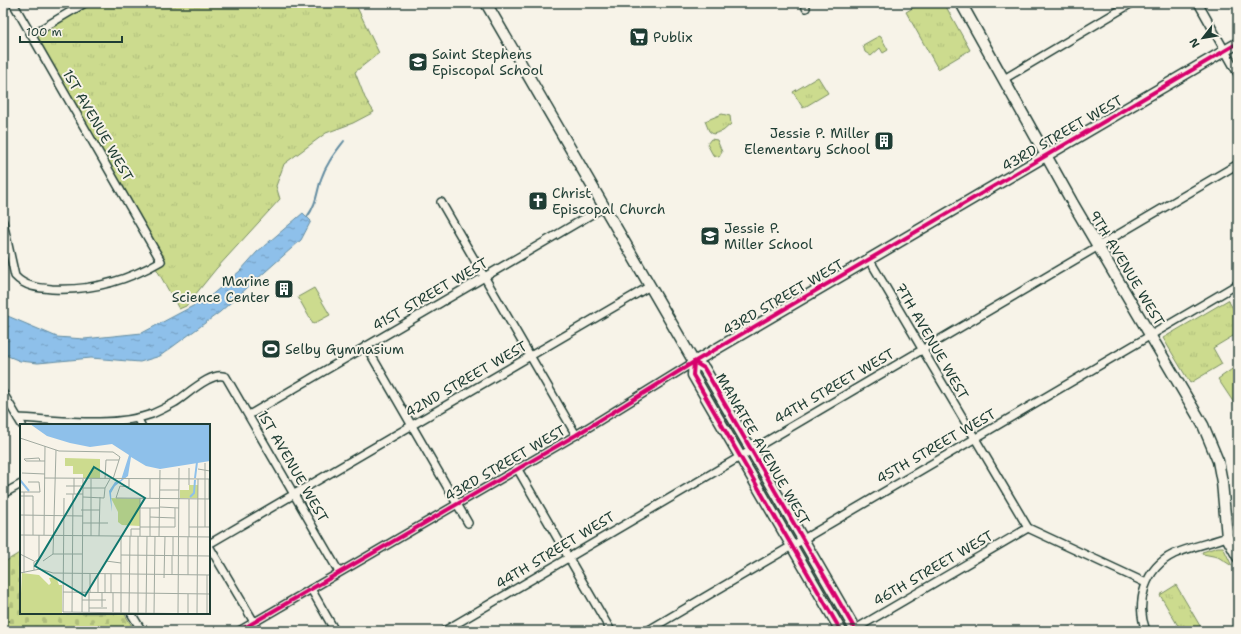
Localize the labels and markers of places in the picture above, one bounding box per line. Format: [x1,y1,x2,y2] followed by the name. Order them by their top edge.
[628,26,650,48] supermarket icon: Publix
[653,28,693,46] place label: Publix
[432,45,544,79] place label: Saint Stephens Episcopal School
[407,51,429,73] school or university icon: Saint Stephens Episcopal School
[744,124,871,158] place label: Jessie P. Miller Elementary School
[873,130,895,152] building icon: Jessie P. Miller Elementary School
[552,184,666,218] place label: Christ Episcopal Church
[527,190,549,212] church icon: Christ Episcopal Church
[724,219,813,253] place label: Jessie P. Miller School
[699,225,721,247] school or university icon: Jessie P. Miller School
[172,272,270,306] place label: Marine Science Center
[273,278,295,300] building icon: Marine Science Center
[260,338,282,360] sports icon: Selby Gymnasium
[285,340,404,358] place label: Selby Gymnasium

